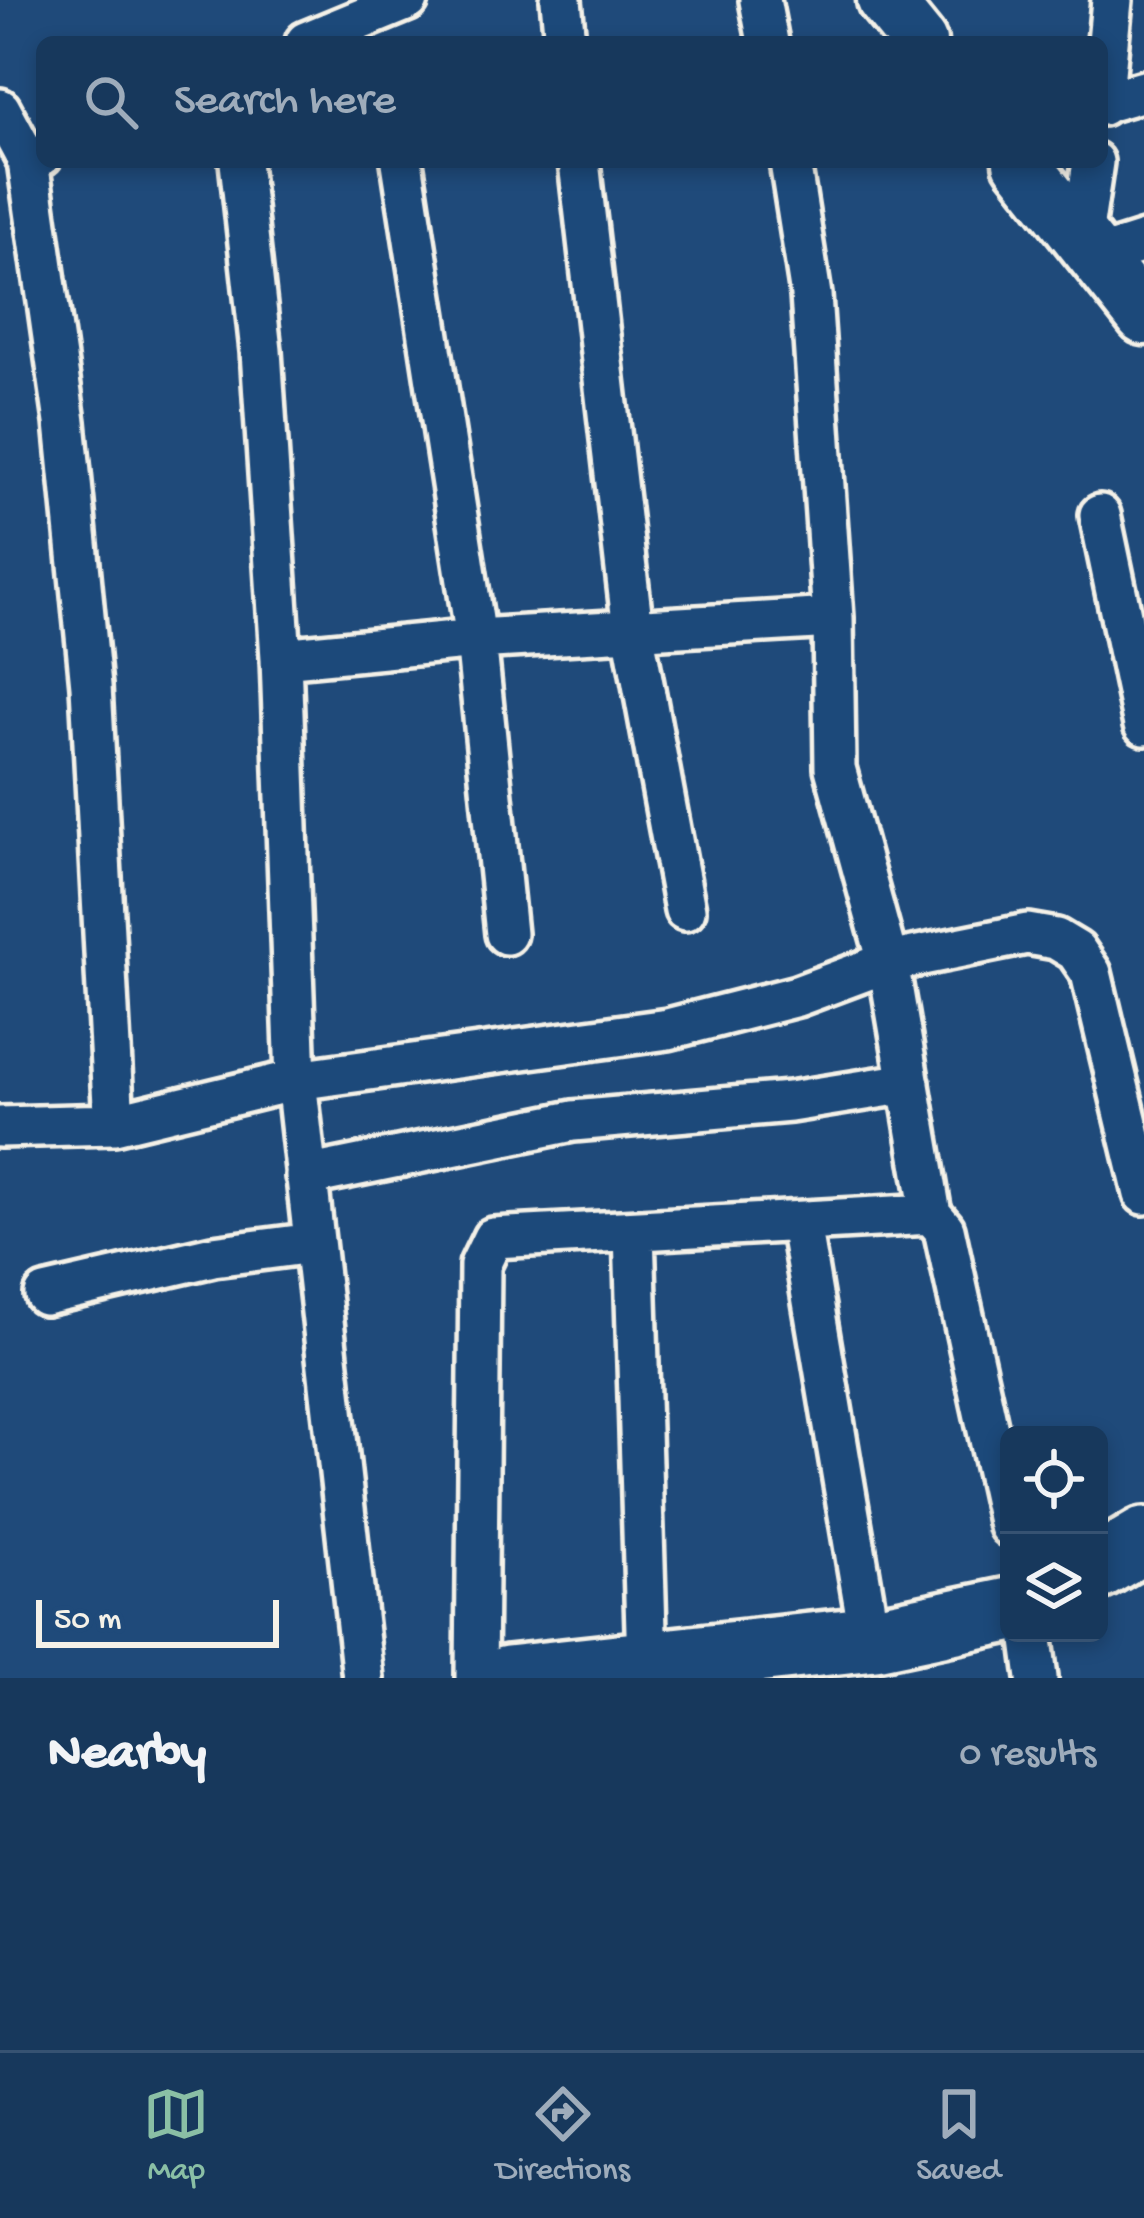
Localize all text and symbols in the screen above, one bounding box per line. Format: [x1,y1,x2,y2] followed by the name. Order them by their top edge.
[36,36,1108,168] search box
[78,69,144,135] icon: search
[174,76,396,129] text: Search here
[1000,1426,1108,1642] map controls
[1000,1426,1108,1534] button: locate
[1000,1534,1108,1642] button: layers
[36,1594,279,1647] scale bar
[54,1602,121,1640] text: 50 m
[48,1726,206,1786] text: Nearby
[959,1733,1096,1779] text: 0 results
[143,2081,209,2191] tab: Map
[496,2081,630,2191] tab: Directions
[916,2081,1001,2191] tab: Saved

